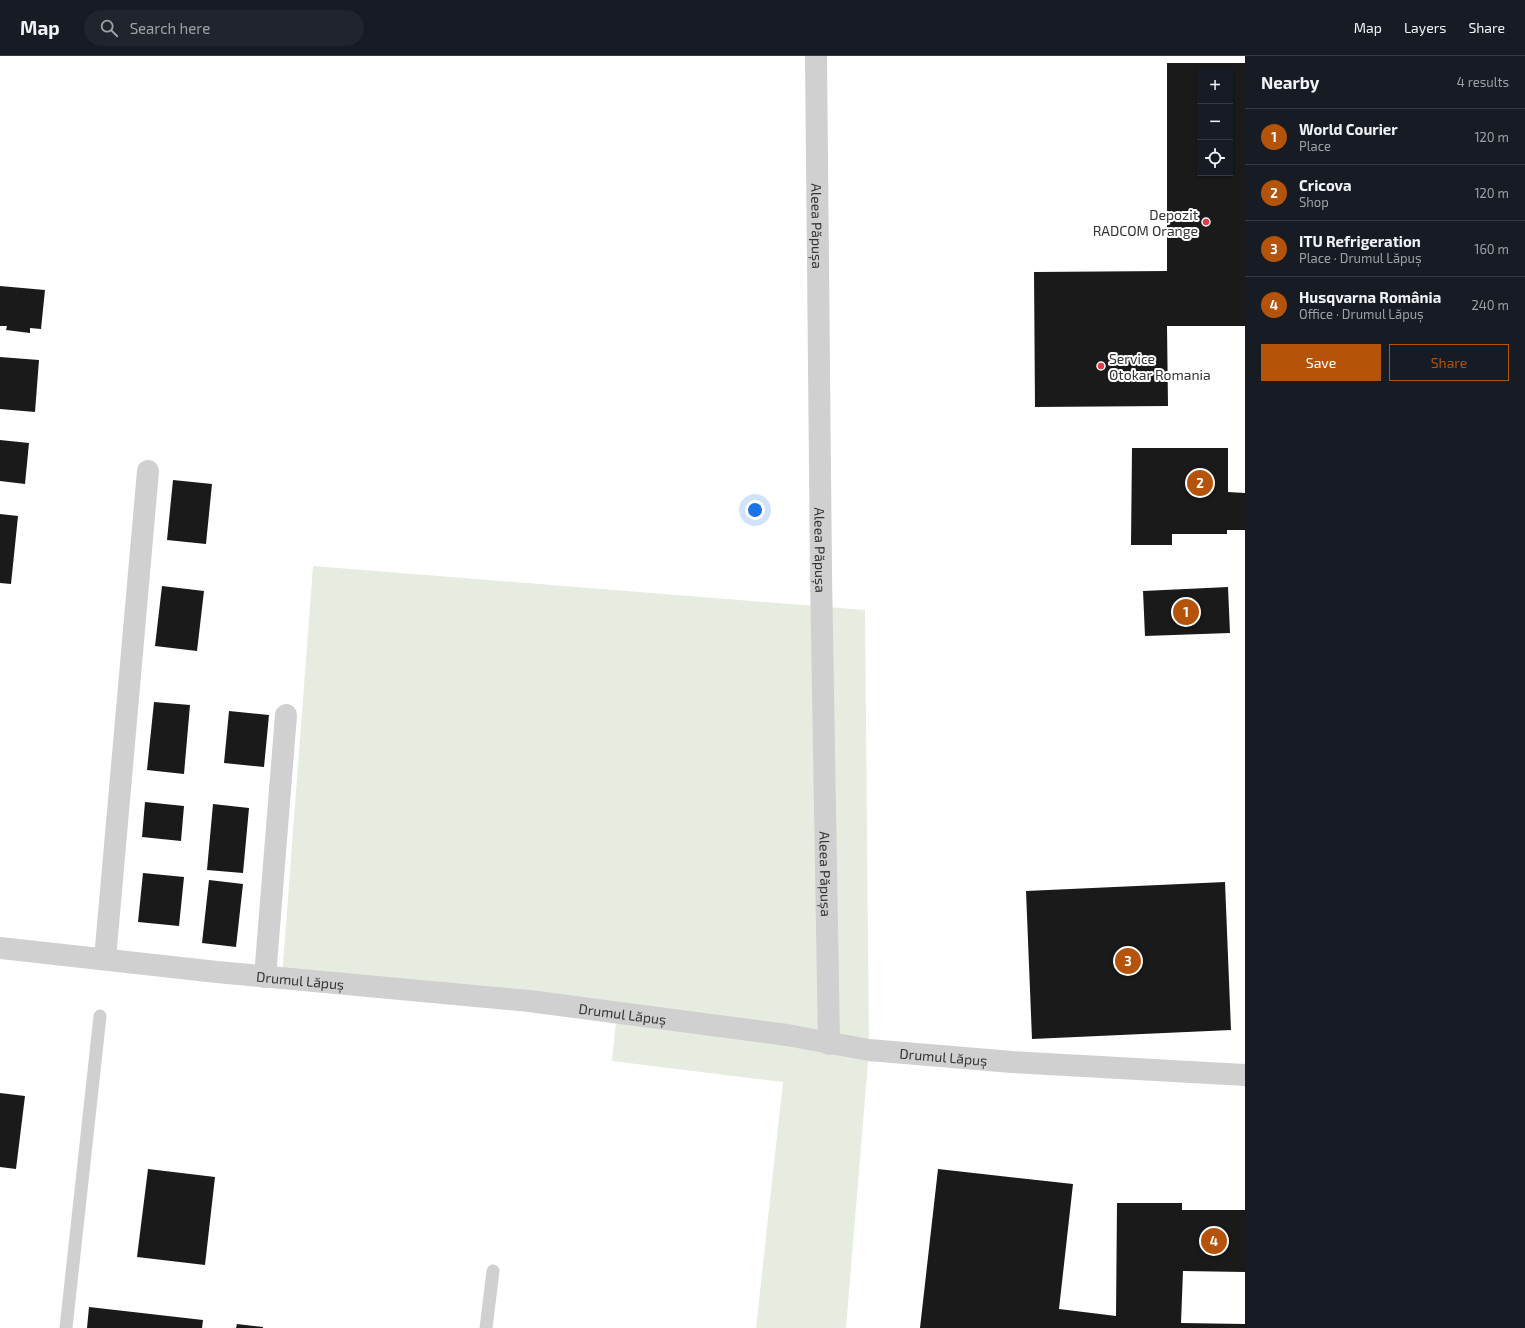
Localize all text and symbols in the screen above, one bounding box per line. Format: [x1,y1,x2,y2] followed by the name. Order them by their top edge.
[84,10,364,46] search box
[20,16,60,39] text: Map
[98,17,120,39] icon: search
[130,19,210,37] text: Search here
[1354,19,1382,36] text: Map
[1404,19,1446,36] text: Layers
[1468,19,1505,36] text: Share
[1197,68,1233,176] map controls
[1197,68,1233,104] button: +
[1261,72,1319,92] text: Nearby
[1457,74,1509,90] text: 4 results
[1197,104,1233,140] button: −
[1299,120,1398,138] text: World Courier
[1271,129,1277,145] text: 1
[1474,129,1509,145] text: 120 m
[1299,138,1331,154] text: Place
[1197,140,1233,176] button: locate
[1299,176,1352,194] text: Cricova
[808,183,827,269] street label: Aleea Păpușa
[1270,185,1278,201] text: 2
[1474,185,1509,201] text: 120 m
[1299,194,1329,210] text: Shop
[1093,206,1198,239] place label: Depozit RADCOM Orange
[1201,217,1211,227] marker: Depozit RADCOM Orange
[1299,232,1421,250] text: ITU Refrigeration
[1270,241,1278,257] text: 3
[1474,241,1509,257] text: 160 m
[1299,250,1422,266] text: Place · Drumul Lăpuș
[1299,288,1441,306] text: Husqvarna România
[1270,297,1278,313] text: 4
[1472,297,1509,313] text: 240 m
[1299,306,1424,322] text: Office · Drumul Lăpuș
[1261,344,1381,381] button: Save
[1389,344,1509,381] button: Share
[1109,350,1211,383] place label: Service Otokar Romania
[1096,361,1106,371] marker: Service Otokar Romania
[1187,468,1213,498] pin: 2
[745,500,765,520] your location
[812,507,830,593] street label: Aleea Păpușa
[1173,597,1199,627] pin: 1
[817,831,835,917] street label: Aleea Păpușa
[1115,946,1141,976] pin: 3
[256,967,345,993] street label: Drumul Lăpuș
[578,999,667,1029] street label: Drumul Lăpuș
[899,1044,988,1069] street label: Drumul Lăpuș
[1201,1226,1227,1256] pin: 4

